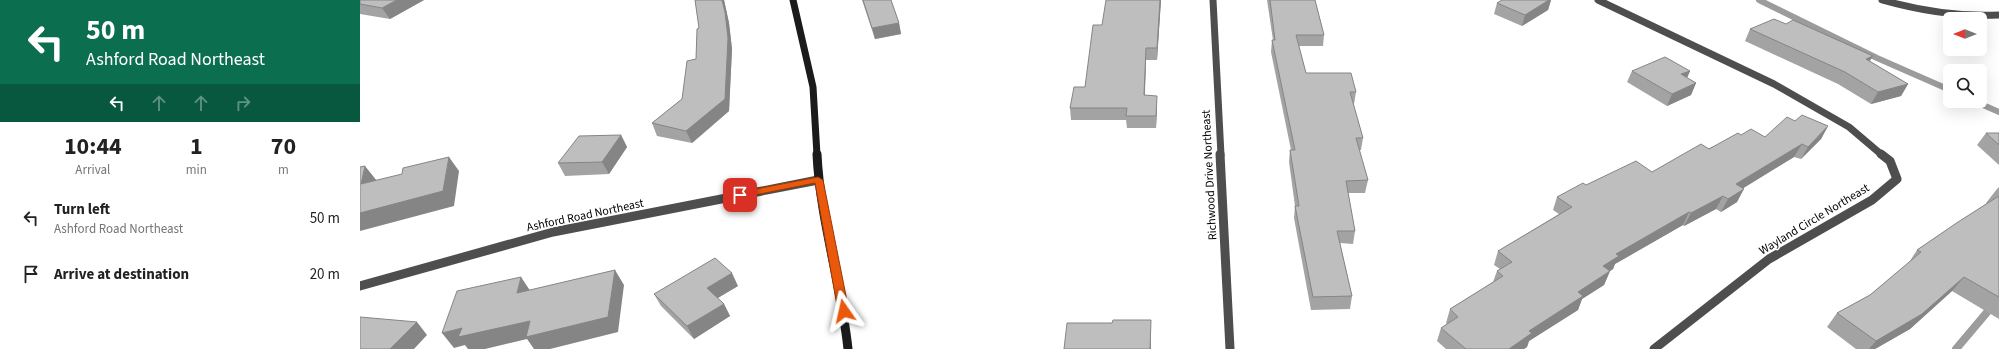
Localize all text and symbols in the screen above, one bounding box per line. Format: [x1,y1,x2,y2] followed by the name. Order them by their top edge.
[86,10,145,50] text: 50 m
[1943,12,1987,56] north arrow
[1943,12,1987,108] map controls
[20,16,72,68] icon: left
[86,47,265,72] text: Ashford Road Northeast
[1943,64,1987,108] button: search
[106,92,128,114] icon: left
[148,92,170,114] icon: ahead
[190,92,212,114] icon: ahead
[232,92,254,114] icon: right
[1198,109,1221,241] street label: Richwood Drive Northeast
[64,129,122,164] text: 10:44
[190,129,203,164] text: 1
[271,129,296,164] text: 70
[75,161,110,179] text: Arrival
[186,161,207,179] text: min
[278,161,289,179] text: m
[723,178,757,212] pin
[1756,180,1873,259] street label: Wayland Circle Northeast
[729,184,751,206] icon: arrive
[525,195,645,236] street label: Ashford Road Northeast
[54,199,110,220] text: Turn left
[20,207,42,229] icon: left
[310,208,340,229] text: 50 m
[54,220,183,238] text: Ashford Road Northeast
[20,263,42,285] icon: arrive
[54,264,189,285] text: Arrive at destination
[310,264,340,285] text: 20 m
[823,290,865,332] position arrow

